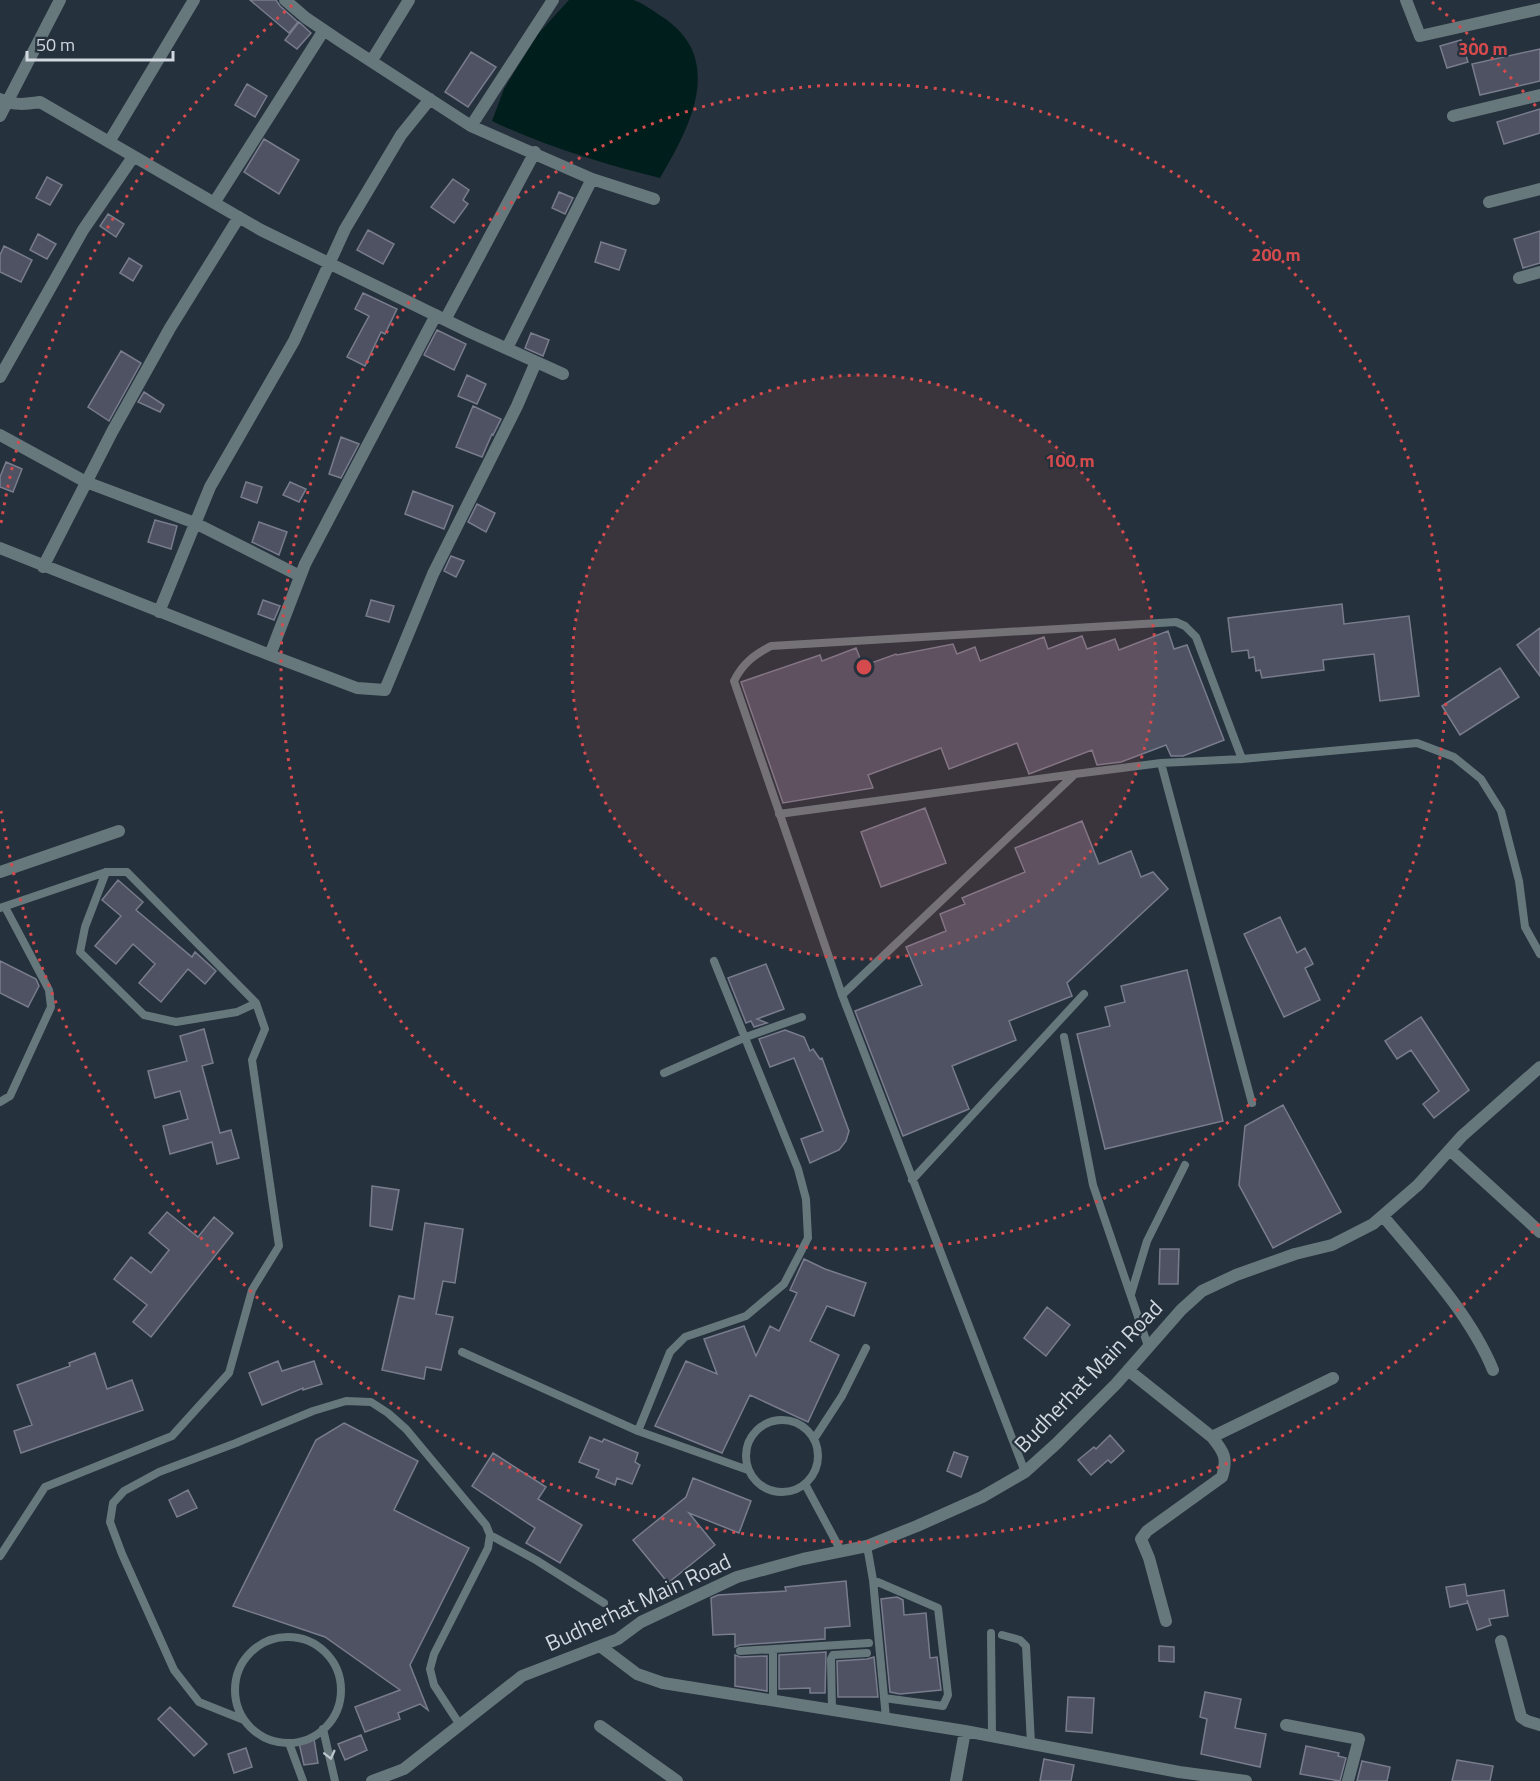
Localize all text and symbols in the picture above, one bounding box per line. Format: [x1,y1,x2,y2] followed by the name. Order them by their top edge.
[27,24,172,62] scale bar
[36,31,75,58] text: 50 m
[1458,35,1508,62] text: 300 m
[1251,241,1301,268] text: 200 m
[1045,447,1095,474] text: 100 m
[854,657,874,677] centre of rings
[1006,1292,1170,1460] street label: Budherhat Main Road
[540,1544,736,1660] street label: Budherhat Main Road
[322,1750,335,1760] one-way arrow

